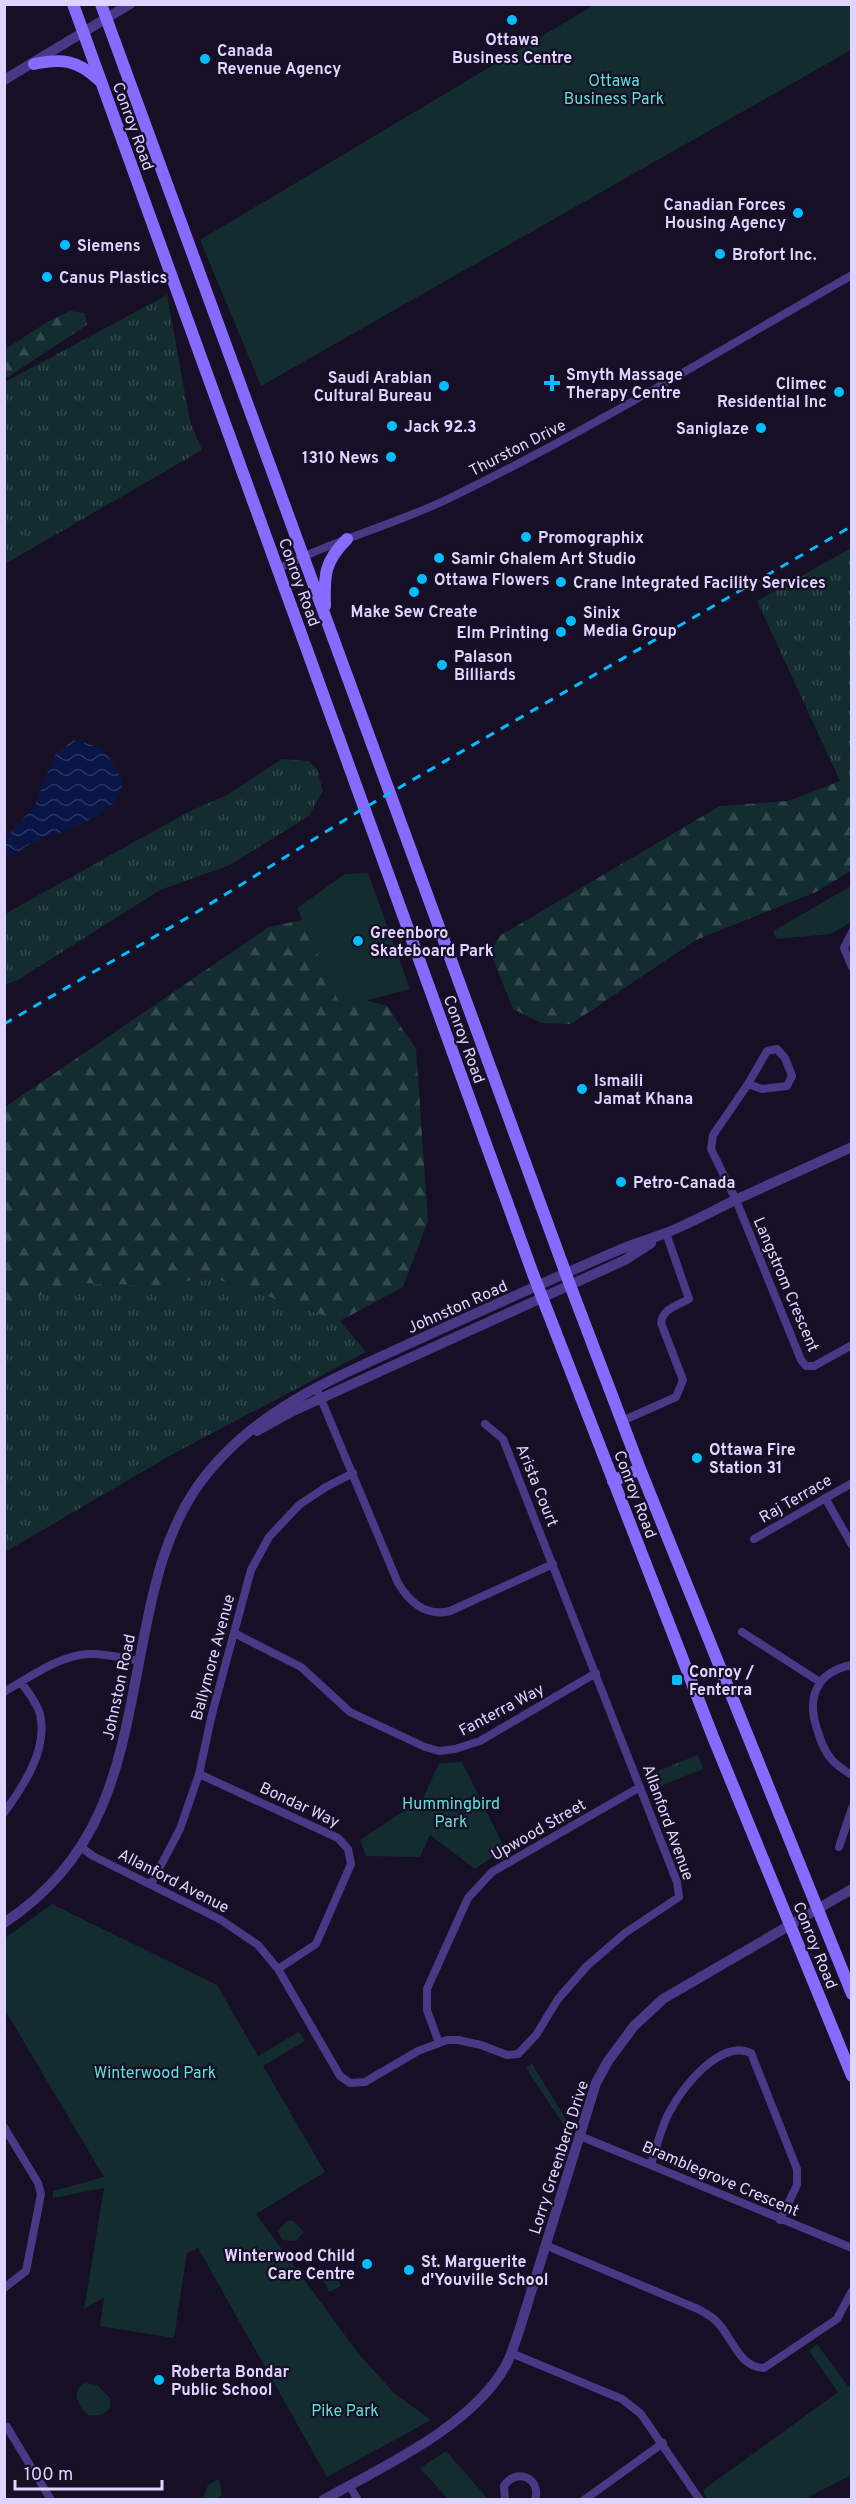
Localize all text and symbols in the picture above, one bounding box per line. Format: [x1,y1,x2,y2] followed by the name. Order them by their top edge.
[505,13,519,27] marker: Ottawa Business Centre
[452,31,572,69] place label: Ottawa Business Centre
[217,42,341,80] place label: Canada Revenue Agency
[198,52,212,66] marker: Canada Revenue Agency
[564,72,664,110] park label: Ottawa Business Park
[107,80,157,174] street label: Conroy Road
[664,196,786,234] place label: Canadian Forces Housing Agency
[791,206,805,220] marker: Canadian Forces Housing Agency
[77,237,141,257] place label: Siemens
[58,238,72,252] marker: Siemens
[732,246,817,266] place label: Brofort Inc.
[713,247,727,261] marker: Brofort Inc.
[59,269,167,289] place label: Canus Plastics
[40,270,54,284] marker: Canus Plastics
[566,366,683,404] place label: Smyth Massage Therapy Centre
[314,369,432,407] place label: Saudi Arabian Cultural Bureau
[543,374,561,392] marker: Smyth Massage Therapy Centre
[717,375,827,413] place label: Climec Residential Inc
[437,379,451,393] marker: Saudi Arabian Cultural Bureau
[832,385,846,399] marker: Climec Residential Inc
[466,416,570,482] street label: Thurston Drive
[404,418,477,438] place label: Jack 92.3
[385,419,399,433] marker: Jack 92.3
[676,420,749,440] place label: Saniglaze
[754,421,768,435] marker: Saniglaze
[302,449,379,469] place label: 1310 News
[384,450,398,464] marker: 1310 News
[538,529,644,549] place label: Promographix
[519,530,533,544] marker: Promographix
[273,536,323,630] street label: Conroy Road
[451,550,636,570] place label: Samir Ghalem Art Studio
[432,551,446,565] marker: Samir Ghalem Art Studio
[434,571,550,591] place label: Ottawa Flowers
[415,572,429,586] marker: Ottawa Flowers
[573,574,826,594] place label: Crane Integrated Facility Services
[554,575,568,589] marker: Crane Integrated Facility Services
[407,585,421,599] marker: Make Sew Create
[351,603,477,623] place label: Make Sew Create
[583,604,677,642] place label: Sinix Media Group
[564,614,578,628] marker: Sinix Media Group
[457,624,549,644] place label: Elm Printing
[554,625,568,639] marker: Elm Printing
[454,648,516,686] place label: Palason Billiards
[435,658,449,672] marker: Palason Billiards
[370,924,494,962] place label: Greenboro Skateboard Park
[351,934,365,948] marker: Greenboro Skateboard Park
[438,993,488,1087] street label: Conroy Road
[594,1072,693,1110] place label: Ismaili Jamat Khana
[575,1082,589,1096] marker: Ismaili Jamat Khana
[633,1174,735,1194] place label: Petro-Canada
[614,1175,628,1189] marker: Petro-Canada
[748,1214,823,1355] street label: Langstrom Crescent
[405,1277,511,1339] street label: Johnston Road
[510,1441,562,1530] street label: Arista Court
[709,1441,796,1479] place label: Ottawa Fire Station 31
[608,1448,660,1541] street label: Conroy Road
[690,1451,704,1465] marker: Ottawa Fire Station 31
[756,1471,836,1529] street label: Raj Terrace
[187,1592,240,1723] street label: Ballymore Avenue
[99,1633,141,1742] street label: Johnston Road
[689,1663,755,1701] place label: Conroy / Fenterra
[670,1673,684,1687] marker: Conroy / Fenterra
[456,1680,548,1742] street label: Fanterra Way
[637,1762,697,1883] street label: Allanford Avenue
[256,1779,342,1833] street label: Bondar Way
[402,1795,500,1833] park label: Hummingbird Park
[488,1795,590,1866] street label: Upwood Street
[114,1845,232,1918] street label: Allanford Avenue
[788,1899,841,1992] street label: Conroy Road
[94,2064,216,2084] park label: Winterwood Park
[526,2078,594,2237] street label: Lorry Greenberg Drive
[639,2138,802,2222] street label: Bramblegrove Crescent
[224,2247,355,2285] place label: Winterwood Child Care Centre
[421,2253,549,2291] place label: St. Marguerite d'Youville School
[360,2257,374,2271] marker: Winterwood Child Care Centre
[402,2263,416,2277] marker: St. Marguerite d'Youville School
[171,2363,290,2401] place label: Roberta Bondar Public School
[152,2373,166,2387] marker: Roberta Bondar Public School
[311,2402,379,2422] park label: Pike Park
[15,2453,162,2491] scale bar
[24,2464,73,2487] text: 100 m

